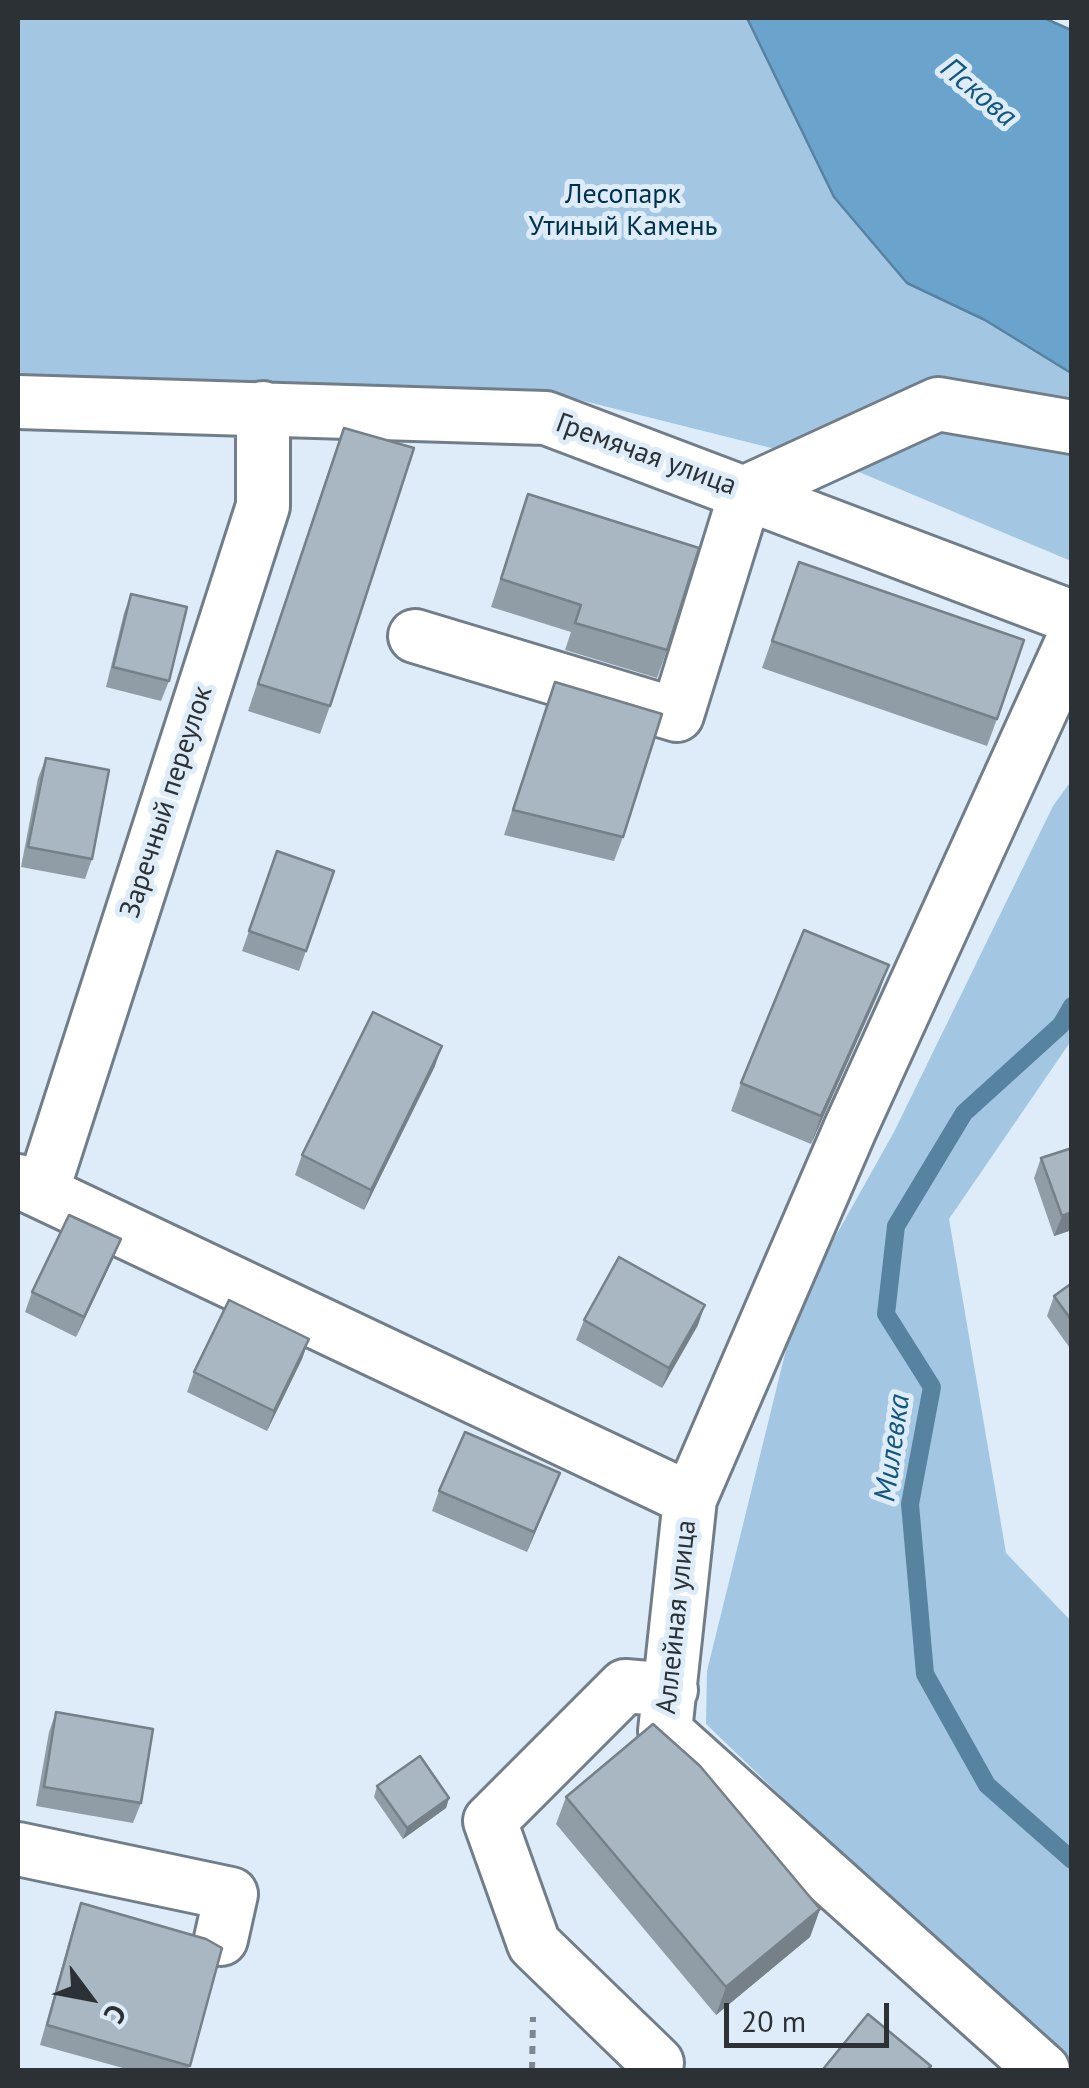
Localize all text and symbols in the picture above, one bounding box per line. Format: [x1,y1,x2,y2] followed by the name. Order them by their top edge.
[933,51,1023,135] water label: Пскова
[528,178,718,244] park label: Лесопарк Утиный Камень
[551,407,741,503] street label: Гремячая улица
[114,682,220,922] street label: Заречный переулок
[868,1392,918,1504] water label: Милевка
[650,1518,704,1716] street label: Аллейная улица
[40,1948,140,2048] north arrow
[729,1983,894,2045] scale bar
[96,1998,136,2031] text: С
[741,2001,806,2040] text: 20 m

